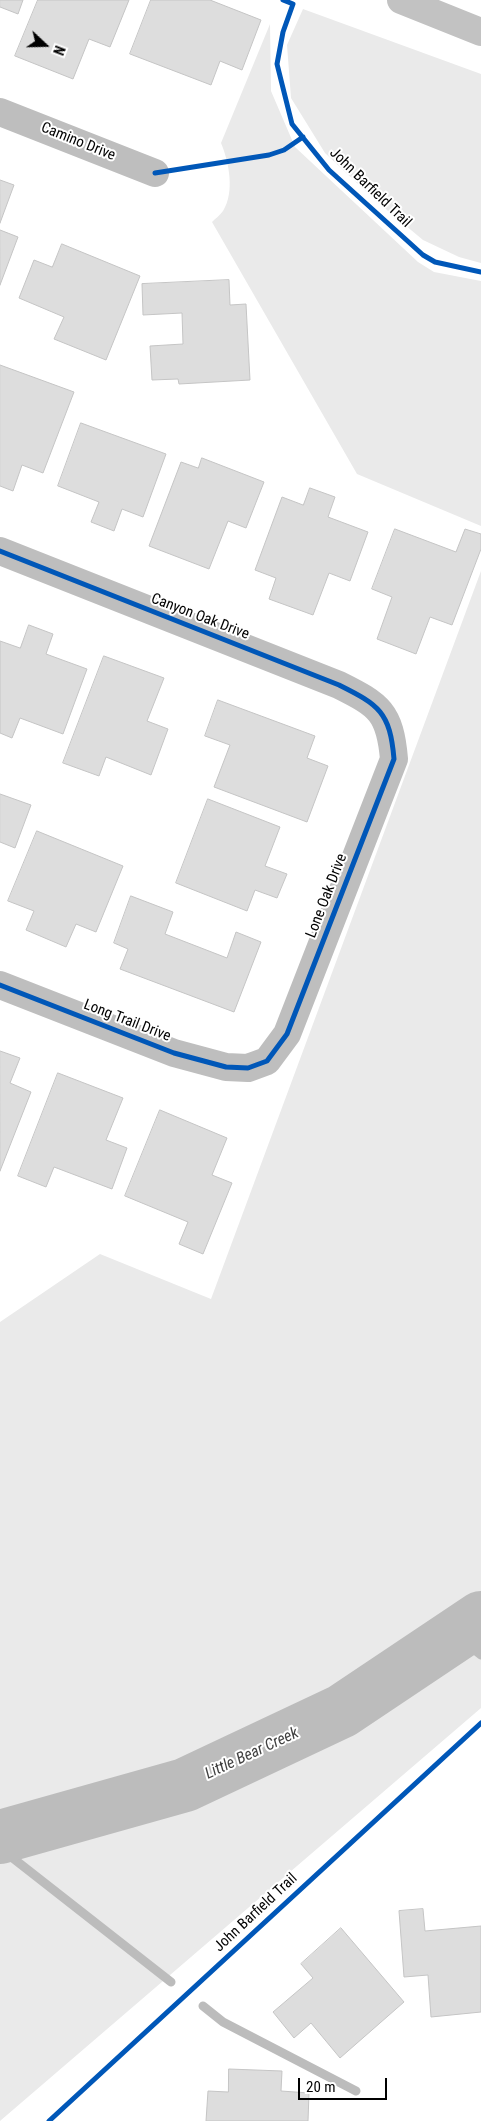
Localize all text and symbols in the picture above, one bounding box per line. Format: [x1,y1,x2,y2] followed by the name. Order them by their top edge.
[20,20,70,70] north arrow
[50,43,68,57] text: N
[38,119,118,165] street label: Camino Drive
[325,144,415,232] street label: John Barfield Trail
[148,590,252,644] street label: Canyon Oak Drive
[303,851,351,941] street label: Lone Oak Drive
[81,996,173,1046] street label: Long Trail Drive
[202,1724,302,1784] water label: Little Bear Creek
[211,1870,301,1956] street label: John Barfield Trail
[301,2068,390,2100] scale bar
[306,2078,336,2096] text: 20 m

